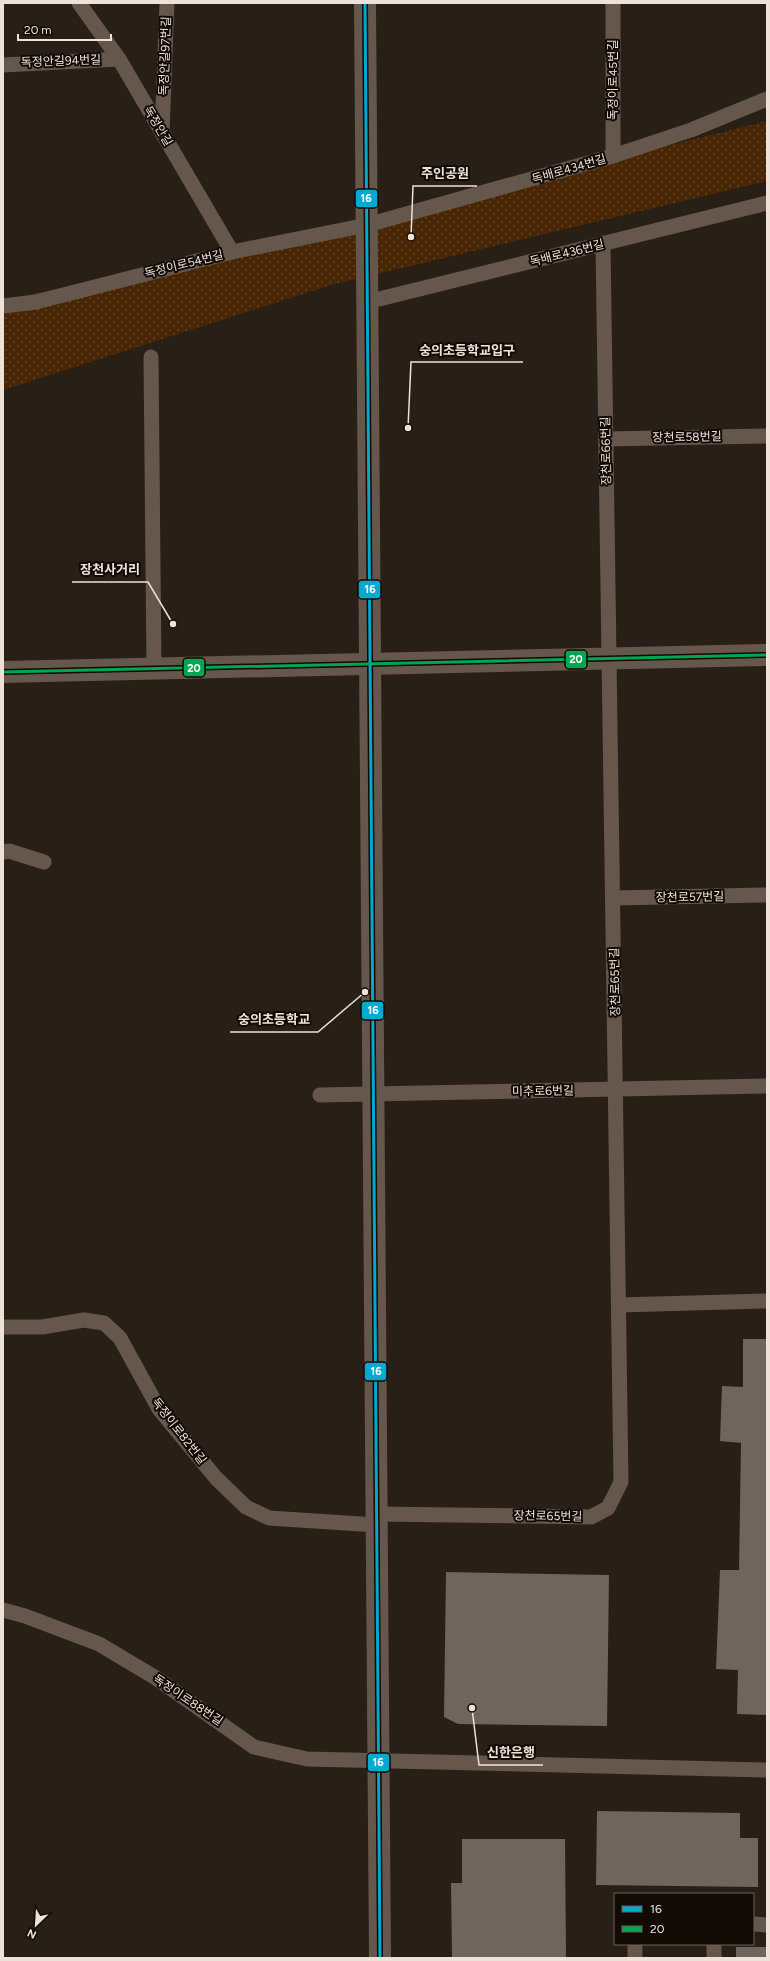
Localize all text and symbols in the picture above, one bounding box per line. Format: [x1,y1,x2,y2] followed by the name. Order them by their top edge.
[18,16,111,42] scale bar
[157,16,173,96] street label: 독정안길97번길
[24,23,52,37] text: 20 m
[606,40,620,120] street label: 독정이로45번길
[21,53,101,69] street label: 독정안길94번길
[141,103,175,149] street label: 독정안길
[530,152,608,186] street label: 독배로434번길
[413,161,477,186] callout: 주인공원
[421,166,469,181] text: 주인공원
[355,189,378,208] line badge: 16
[360,192,372,205] text: 16
[528,237,606,269] street label: 독배로436번길
[143,247,225,281] street label: 독정이로54번길
[411,337,523,362] callout: 숭의초등학교입구
[419,343,515,358] text: 숭의초등학교입구
[598,416,614,486] street label: 장천로66번길
[652,429,722,445] street label: 장천로58번길
[72,557,148,582] callout: 장천사거리
[80,562,140,577] text: 장천사거리
[358,580,381,599] line badge: 16
[364,583,376,596] text: 16
[565,650,587,669] line badge: 20
[569,653,583,666] text: 20
[183,658,205,677] line badge: 20
[187,662,201,675] text: 20
[656,889,724,905] street label: 장천로57번길
[607,947,623,1017] street label: 장천로65번길
[361,1001,384,1020] line badge: 16
[367,1004,379,1017] text: 16
[230,1007,318,1032] callout: 숭의초등학교
[238,1012,310,1027] text: 숭의초등학교
[512,1083,574,1099] street label: 미추로6번길
[364,1362,387,1381] line badge: 16
[370,1365,382,1378] text: 16
[149,1395,209,1467] street label: 독정이로82번길
[513,1508,583,1524] street label: 장천로65번길
[151,1672,225,1728] street label: 독정이로88번길
[479,1740,543,1765] callout: 신한은행
[487,1745,535,1760] text: 신한은행
[367,1753,390,1772] line badge: 16
[372,1756,384,1769] text: 16
[614,1893,754,1945] legend
[650,1902,662,1916] text: 16
[16,1905,56,1945] north arrow
[650,1922,665,1936] text: 20
[25,1926,39,1941] text: N

